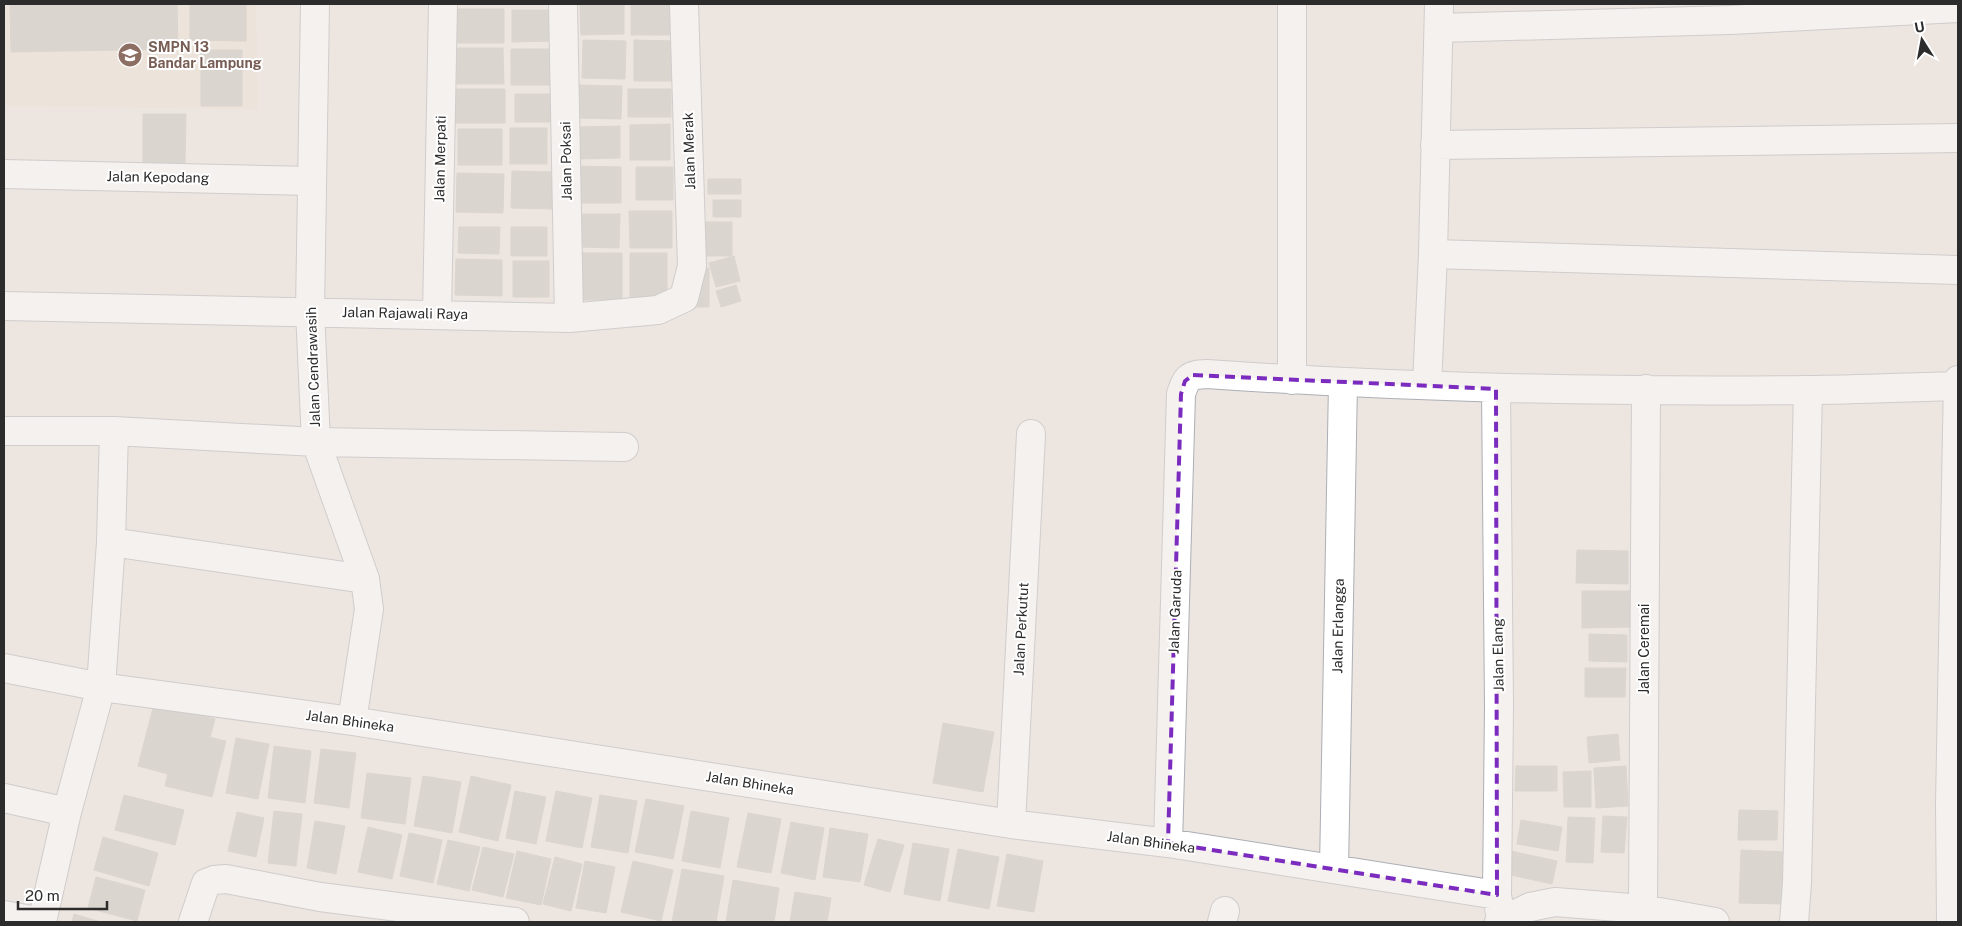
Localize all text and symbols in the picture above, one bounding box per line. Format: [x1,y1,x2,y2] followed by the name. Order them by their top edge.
[1897,15,1947,65] north arrow
[1913,18,1926,36] text: U
[148,39,262,71] place label: SMPN 13 Bandar Lampung
[117,42,143,68] school or university icon: SMPN 13 Bandar Lampung
[680,112,698,190] street label: Jalan Merak
[431,115,449,203] street label: Jalan Merpati
[557,121,575,201] street label: Jalan Poksai
[106,168,210,186] street label: Jalan Kepodang
[342,304,468,322] street label: Jalan Rajawali Raya
[303,306,323,428] street label: Jalan Cendrawasih
[1166,570,1184,654] street label: Jalan Garuda
[1329,578,1347,674] street label: Jalan Erlangga
[1011,582,1031,676] street label: Jalan Perkutut
[1636,604,1652,694] street label: Jalan Ceremai
[1489,618,1507,692] street label: Jalan Elang
[305,707,395,735] street label: Jalan Bhineka
[705,768,795,798] street label: Jalan Bhineka
[1106,828,1196,856] street label: Jalan Bhineka
[18,878,106,910] scale bar
[25,887,60,904] text: 20 m

